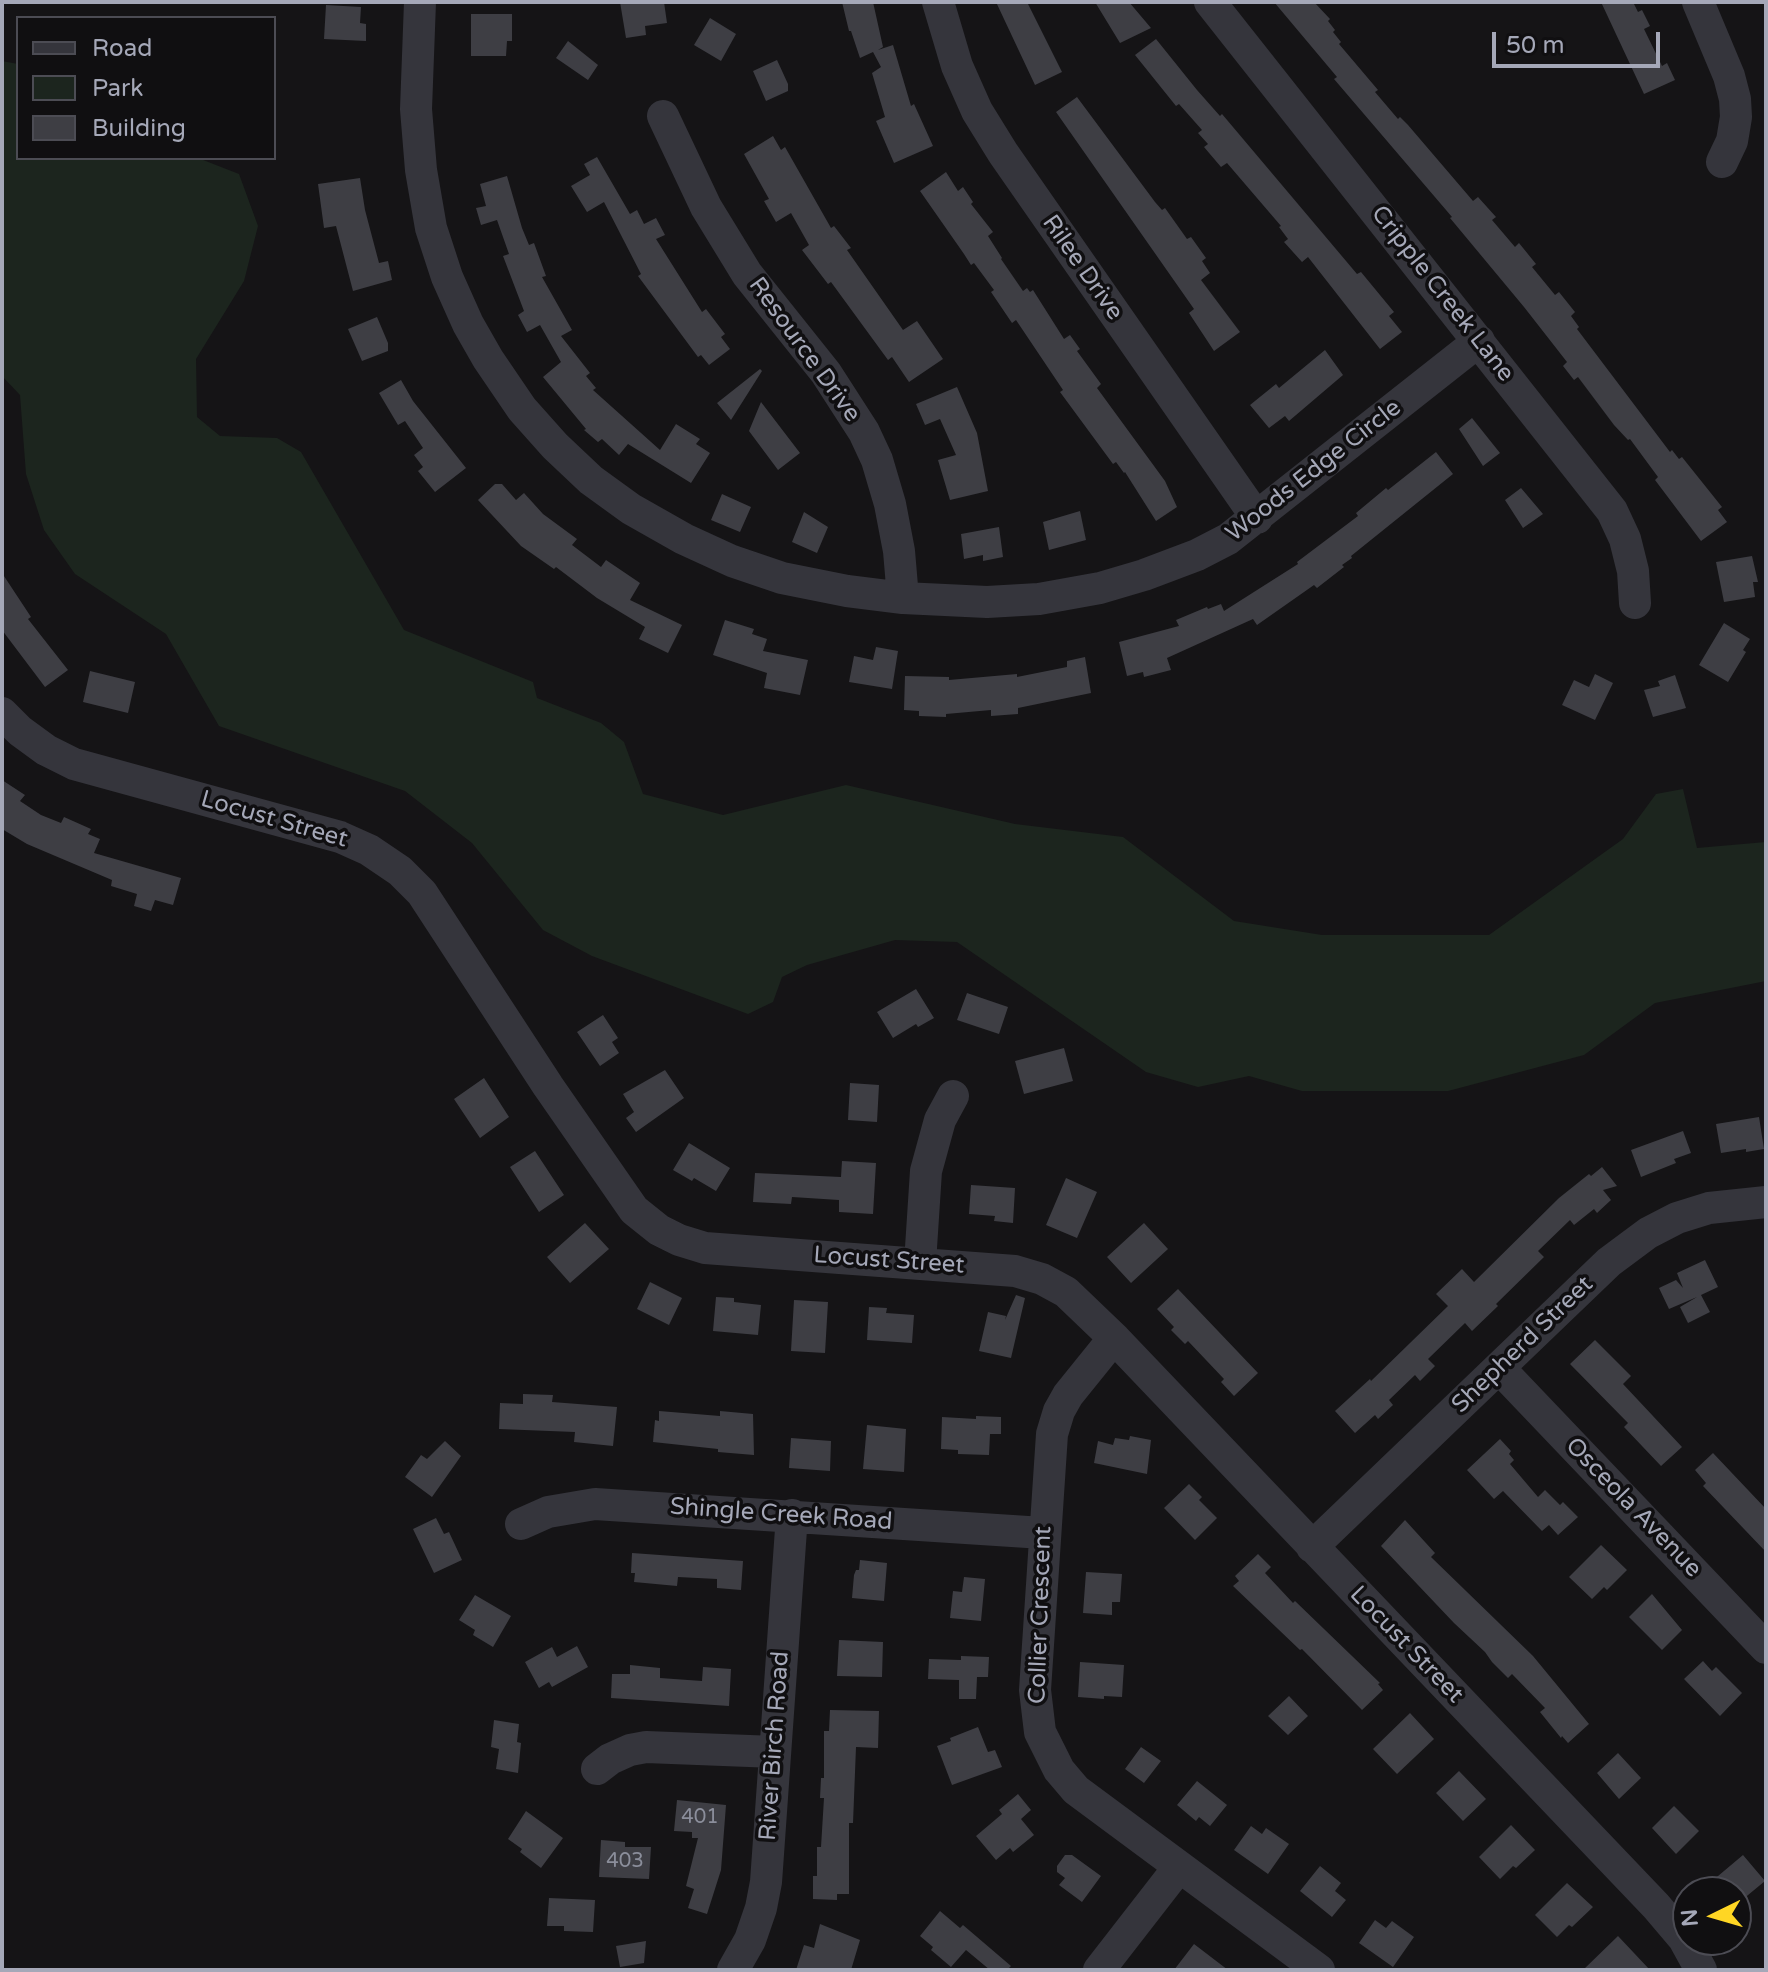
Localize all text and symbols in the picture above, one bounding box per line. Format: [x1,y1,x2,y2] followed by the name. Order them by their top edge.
[16,16,276,160] legend
[1496,16,1664,66] scale bar
[1506,31,1564,60] text: 50 m
[92,34,152,63] text: Road
[92,74,143,103] text: Park
[92,114,186,143] text: Building
[1364,200,1520,388] street label: Cripple Creek Lane
[1035,210,1129,326] street label: Rilee Drive
[742,272,866,428] street label: Resource Drive
[1221,394,1407,548] street label: Woods Edge Circle
[197,785,351,855] street label: Locust Street
[813,1241,965,1281] street label: Locust Street
[1446,1270,1600,1420] street label: Shepherd Street
[1559,1432,1707,1584] street label: Osceola Avenue
[669,1493,893,1537] street label: Shingle Creek Road
[1024,1526,1058,1704] street label: Collier Crescent
[1343,1581,1469,1709] street label: Locust Street
[754,1650,796,1842] street label: River Birch Road
[681,1806,719,1830] house number: 401
[606,1850,644,1874] house number: 403
[1672,1876,1752,1956] north arrow
[1676,1908,1704,1928] text: N

